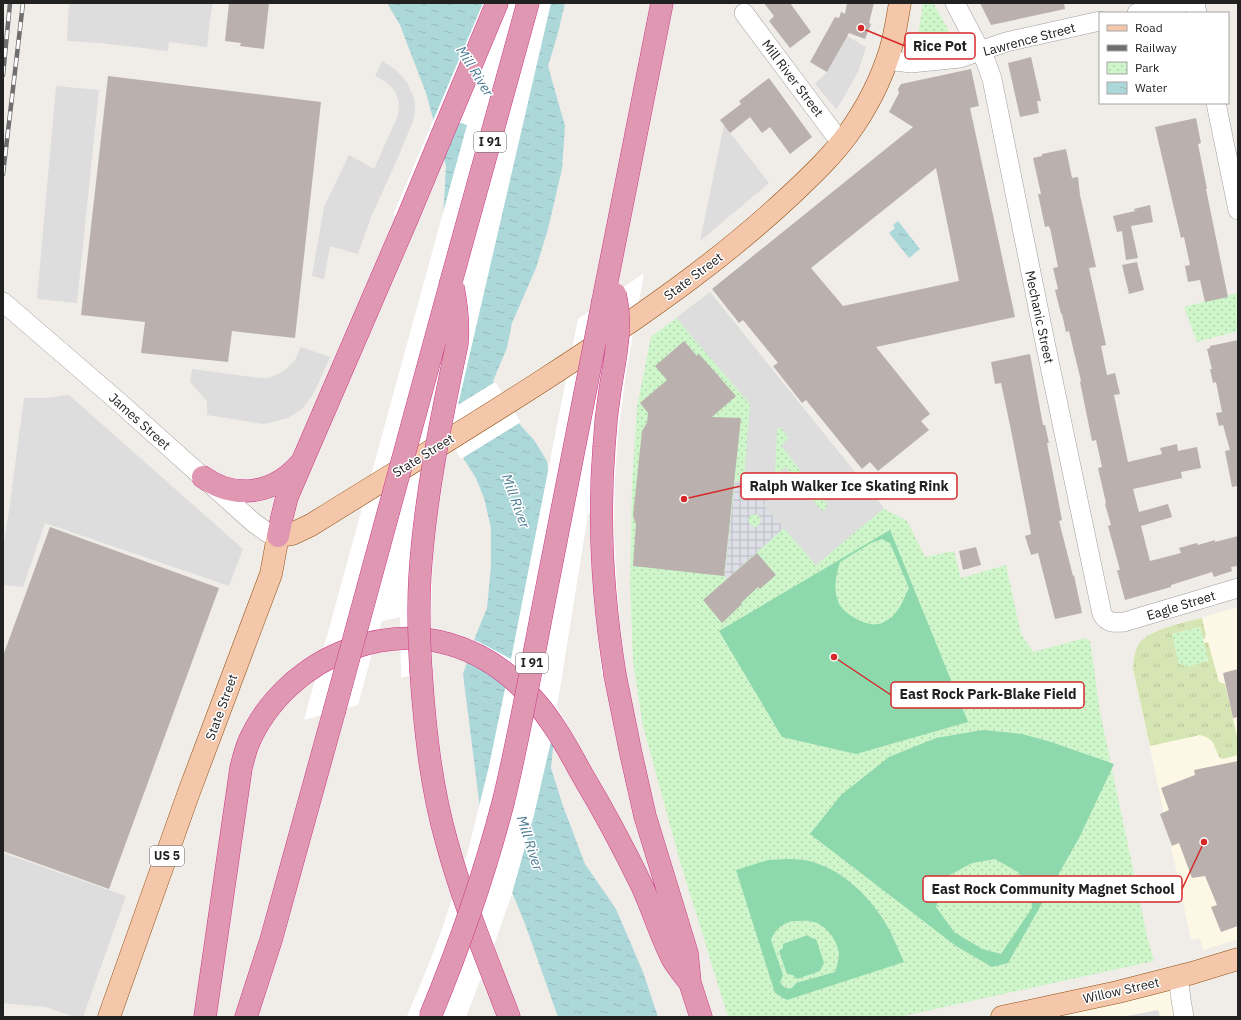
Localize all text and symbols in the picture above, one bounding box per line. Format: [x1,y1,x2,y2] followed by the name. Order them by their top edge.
[1099,12,1229,104] legend
[981,19,1077,60] street label: Lawrence Street
[1135,20,1163,35] text: Road
[905,33,975,59] callout: Rice Pot
[758,36,827,120] street label: Mill River Street
[913,37,967,55] text: Rice Pot
[1135,40,1177,55] text: Railway
[452,42,498,101] water label: Mill River
[1135,60,1160,75] text: Park
[1135,80,1168,95] text: Water
[474,132,506,152] road number: I 91
[660,249,726,304] street label: State Street
[1021,269,1058,365] street label: Mechanic Street
[105,389,174,453] street label: James Street
[389,430,457,481] street label: State Street
[498,471,534,532] water label: Mill River
[741,473,957,499] callout: Ralph Walker Ice Skating Rink
[749,477,950,495] text: Ralph Walker Ice Skating Rink
[1145,587,1217,624] street label: Eagle Street
[516,653,548,673] road number: I 91
[202,672,241,743] street label: State Street
[891,682,1084,708] callout: East Rock Park-Blake Field
[900,685,1076,703] text: East Rock Park-Blake Field
[513,813,548,874] water label: Mill River
[150,846,184,866] road number: US 5
[923,876,1182,902] callout: East Rock Community Magnet School
[931,880,1175,898] text: East Rock Community Magnet School
[1081,973,1161,1008] street label: Willow Street

